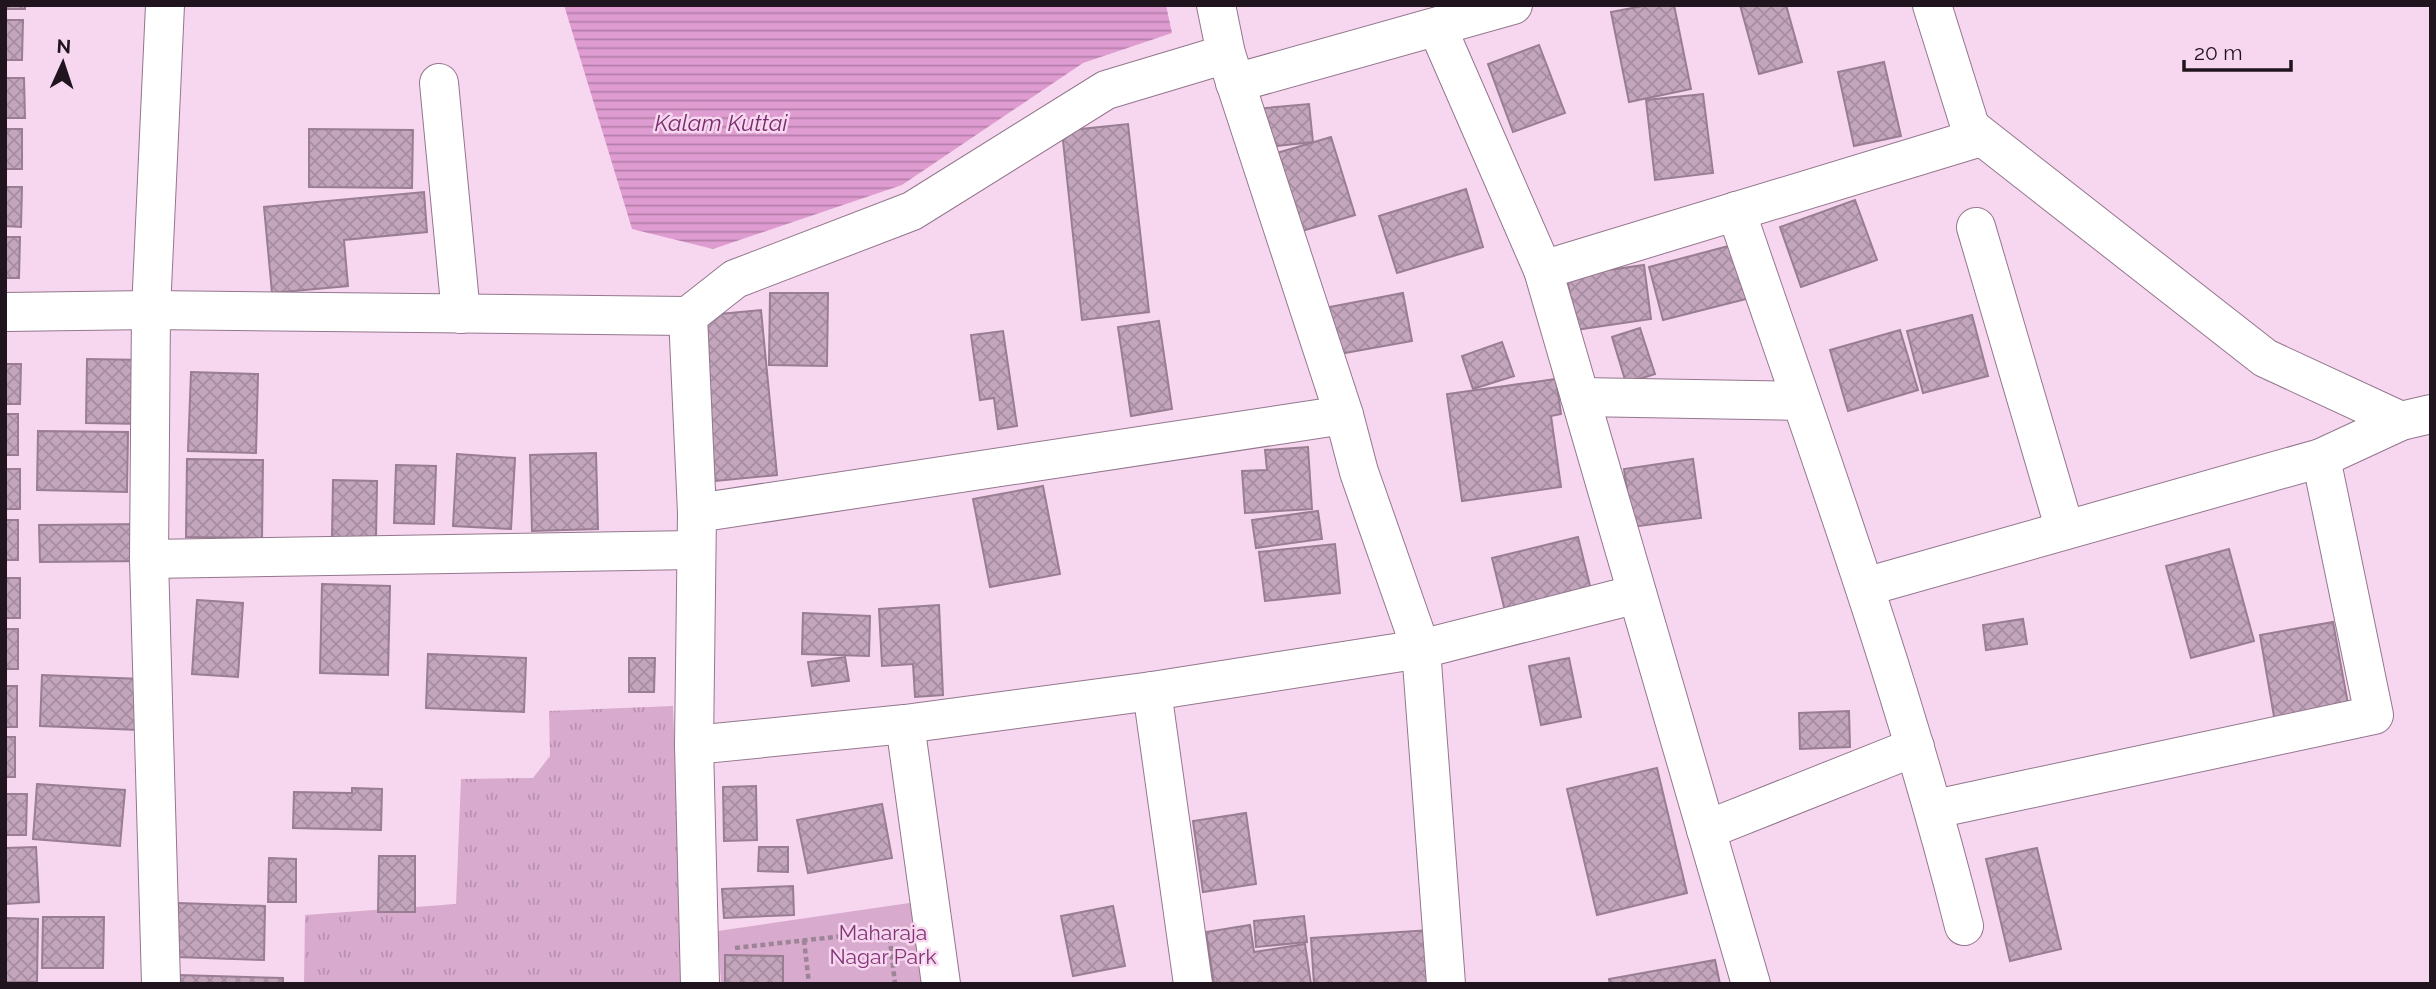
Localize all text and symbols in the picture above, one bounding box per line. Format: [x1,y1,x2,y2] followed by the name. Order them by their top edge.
[28,28,98,98] north arrow
[2184,28,2291,72] scale bar
[56,35,72,57] text: N
[2194,40,2242,65] text: 20 m
[655,109,789,136] water label: Kalam Kuttai
[829,920,937,969] park label: Maharaja Nagar Park

